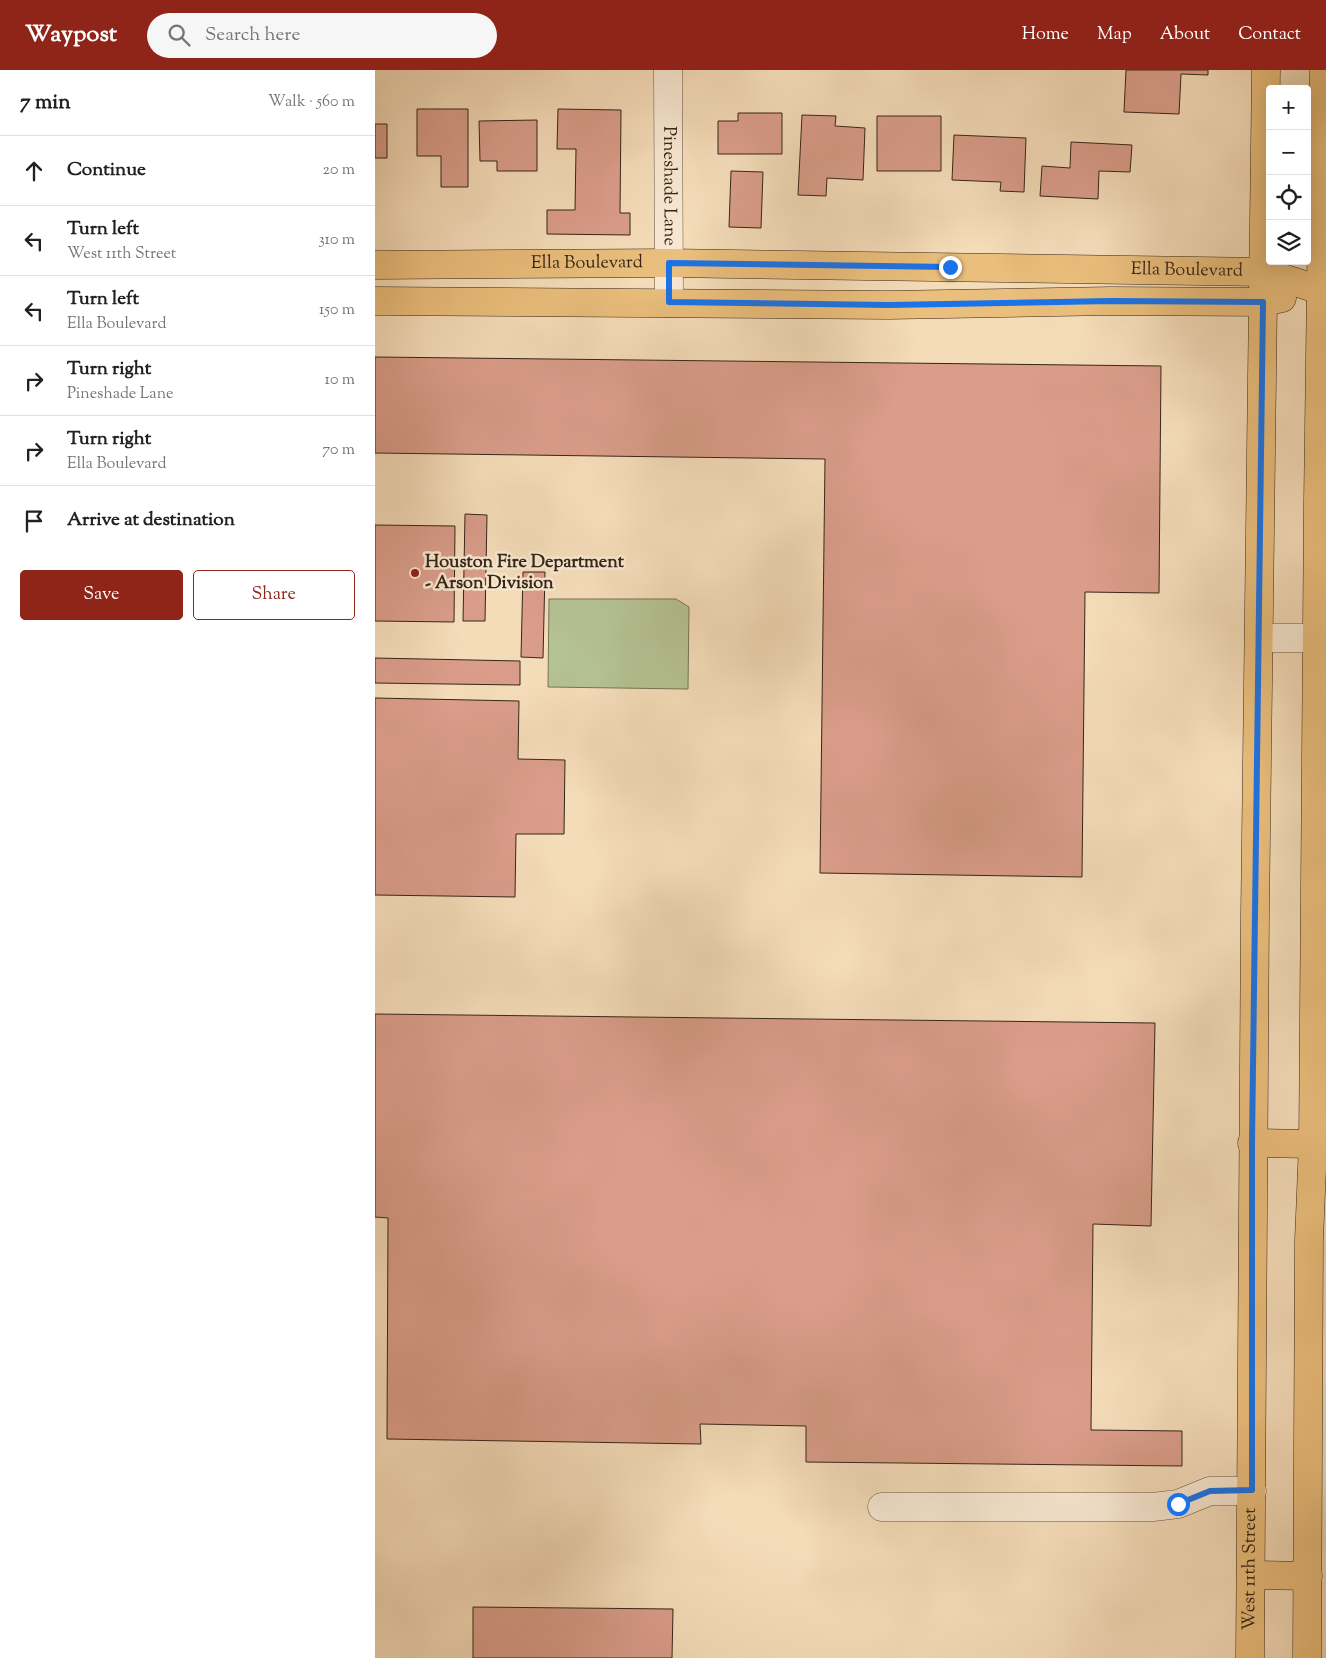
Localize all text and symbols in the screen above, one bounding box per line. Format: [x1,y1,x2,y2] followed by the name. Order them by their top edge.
[147,13,497,58] search box
[25,18,117,52] text: Waypost
[165,21,193,49] icon: search
[205,22,300,49] text: Search here
[1022,22,1069,48] text: Home
[1097,22,1132,48] text: Map
[1160,22,1210,48] text: About
[1238,22,1301,48] text: Contact
[1266,85,1311,265] map controls
[1266,85,1311,130] button: +
[20,88,71,118] text: 7 min
[268,91,355,114] text: Walk · 560 m
[655,126,682,246] street label: Pineshade Lane
[1266,130,1311,175] button: −
[20,157,48,185] icon: ahead
[67,157,146,184] text: Continue
[322,159,355,182] text: 20 m
[1266,175,1311,220] button: locate
[67,216,139,243] text: Turn left
[1266,220,1311,265] button: layers
[20,227,48,255] icon: left
[318,229,355,252] text: 310 m
[67,243,176,266] text: West 11th Street
[531,250,643,277] street label: Ella Boulevard
[939,256,962,279] route end
[1131,257,1243,285] street label: Ella Boulevard
[67,286,139,313] text: Turn left
[20,297,48,325] icon: left
[319,299,355,322] text: 150 m
[67,313,167,336] text: Ella Boulevard
[67,356,151,383] text: Turn right
[20,367,48,395] icon: right
[325,369,355,392] text: 10 m
[67,383,173,406] text: Pineshade Lane
[67,426,151,453] text: Turn right
[20,437,48,465] icon: right
[322,439,355,462] text: 70 m
[67,453,167,476] text: Ella Boulevard
[20,507,48,535] icon: arrive
[67,507,235,534] text: Arrive at destination
[425,550,625,597] place label: Houston Fire Department - Arson Division
[409,567,421,579] marker: Houston Fire Department - Arson Division
[20,570,183,620] button: Save
[193,570,355,620] button: Share
[1167,1493,1190,1516] route start
[1237,1507,1264,1631] street label: West 11th Street

